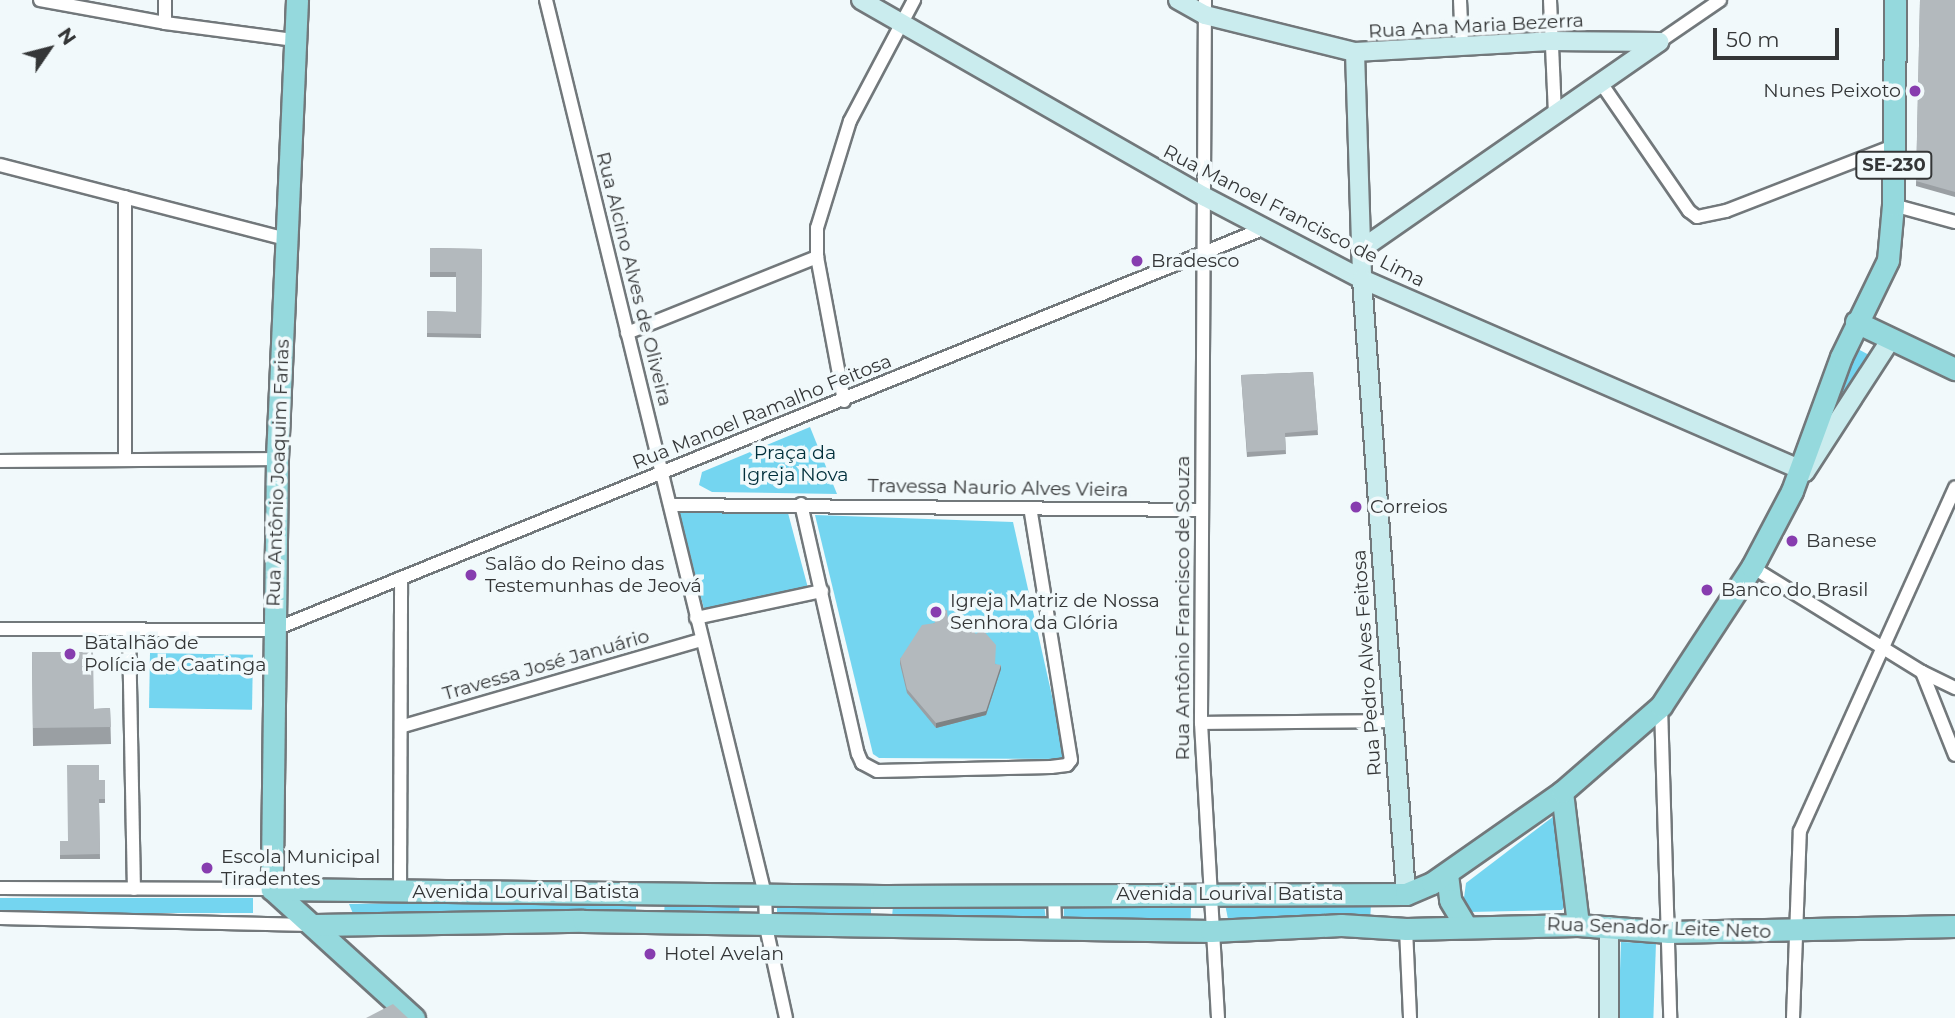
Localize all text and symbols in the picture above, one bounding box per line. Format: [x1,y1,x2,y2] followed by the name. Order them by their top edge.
[1368,9,1584,43] street label: Rua Ana Maria Bezerra
[14,14,84,84] north arrow
[1717,14,1843,58] scale bar
[53,24,80,50] text: N
[1726,27,1780,52] text: 50 m
[1763,80,1901,102] place label: Nunes Peixoto
[1907,83,1923,99] marker: Nunes Peixoto
[1159,140,1429,292] street label: Rua Manoel Francisco de Lima
[591,149,677,409] street label: Rua Alcino Alves de Oliveira
[1854,150,1934,180] road number: SE-230
[1151,250,1239,272] place label: Bradesco
[1129,253,1145,269] marker: Bradesco
[262,339,294,607] street label: Rua Antônio Joaquim Farias
[629,349,895,475] street label: Rua Manoel Ramalho Feitosa
[741,442,849,486] park label: Praça da Igreja Nova
[1172,456,1194,760] street label: Rua Antônio Francisco de Souza
[867,474,1129,502] street label: Travessa Naurio Alves Vieira
[1370,496,1448,518] place label: Correios
[1348,499,1364,515] marker: Correios
[1806,530,1877,552] place label: Banese
[1784,533,1800,549] marker: Banese
[1348,549,1386,777] street label: Rua Pedro Alves Feitosa
[485,553,702,597] place label: Salão do Reino das Testemunhas de Jeová
[463,567,479,583] marker: Salão do Reino das Testemunhas de Jeová
[1721,579,1868,601] place label: Banco do Brasil
[1699,582,1715,598] marker: Banco do Brasil
[950,590,1160,634] place label: Igreja Matriz de Nossa Senhora da Glória
[928,604,944,620] marker: Igreja Matriz de Nossa Senhora da Glória
[440,625,652,705] street label: Travessa José Januário
[84,632,266,676] place label: Batalhão de Polícia de Caatinga
[62,646,78,662] marker: Batalhão de Polícia de Caatinga
[221,846,380,890] place label: Escola Municipal Tiradentes
[199,860,215,876] marker: Escola Municipal Tiradentes
[412,881,640,903] street label: Avenida Lourival Batista
[1116,883,1344,905] street label: Avenida Lourival Batista
[1546,913,1772,943] street label: Rua Senador Leite Neto
[664,943,784,965] place label: Hotel Avelan
[642,946,658,962] marker: Hotel Avelan

